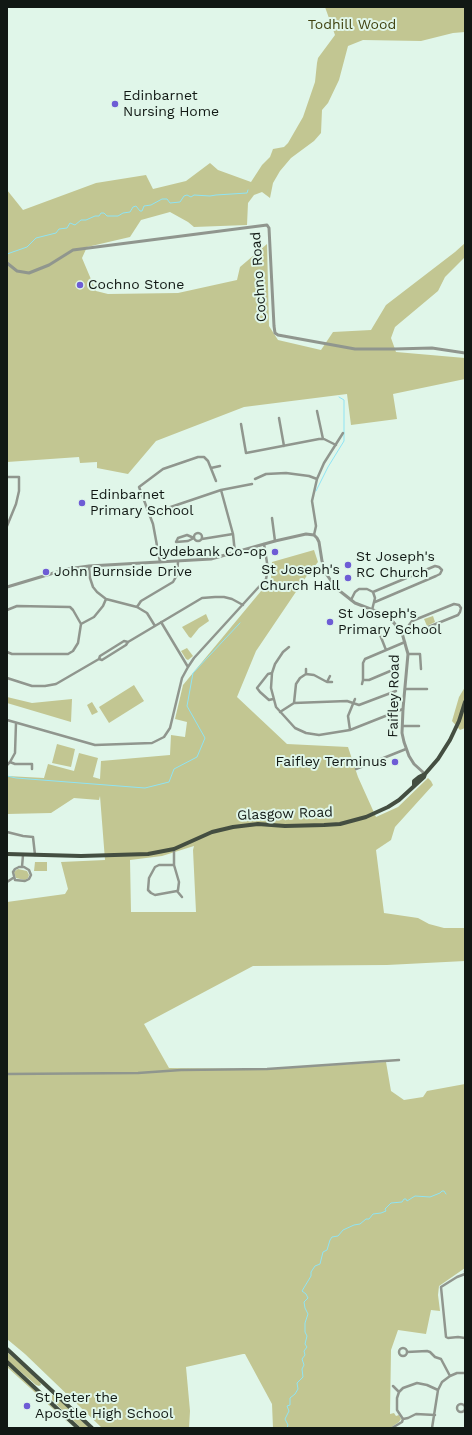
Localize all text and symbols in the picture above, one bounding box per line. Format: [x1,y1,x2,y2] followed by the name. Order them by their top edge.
[308,17,396,33] park label: Todhill Wood
[123,88,219,120] place label: Edinbarnet Nursing Home
[110,99,120,109] marker: Edinbarnet Nursing Home
[247,231,271,323] street label: Cochno Road
[88,277,184,293] place label: Cochno Stone
[75,280,85,290] marker: Cochno Stone
[90,487,194,520] place label: Edinbarnet Primary School
[77,498,87,508] marker: Edinbarnet Primary School
[149,544,267,560] place label: Clydebank Co-op
[270,547,280,557] marker: Clydebank Co-op
[356,549,435,582] place label: St Joseph's RC Church
[343,560,353,570] marker: St Joseph's RC Church
[260,562,340,594] place label: St Joseph's Church Hall
[54,564,192,580] place label: John Burnside Drive
[41,567,51,577] marker: John Burnside Drive
[343,573,353,583] marker: St Joseph's Church Hall
[338,606,442,638] place label: St Joseph's Primary School
[325,617,335,627] marker: St Joseph's Primary School
[385,654,403,738] street label: Faifley Road
[276,754,387,770] place label: Faifley Terminus
[390,757,400,767] marker: Faifley Terminus
[237,804,333,824] street label: Glasgow Road
[35,1390,173,1422] place label: St Peter the Apostle High School
[22,1401,32,1411] marker: St Peter the Apostle High School

